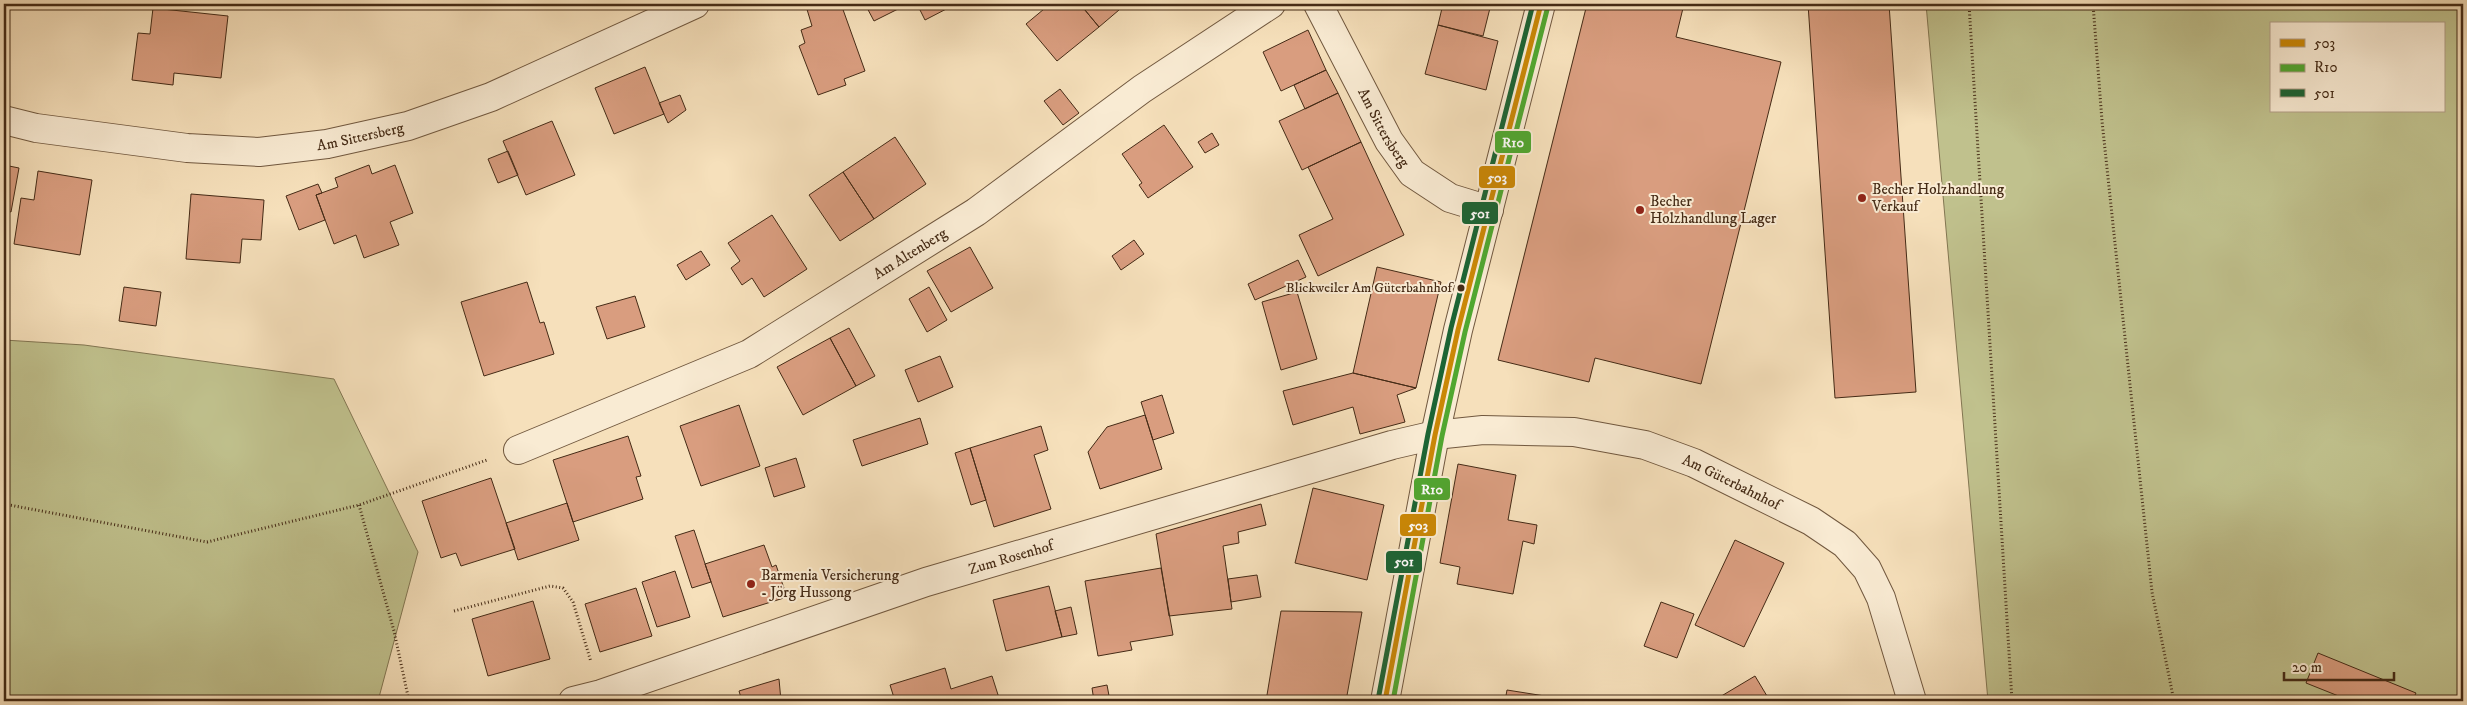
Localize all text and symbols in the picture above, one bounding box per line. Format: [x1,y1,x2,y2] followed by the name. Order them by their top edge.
[2270,22,2444,112] legend
[2314,34,2335,53] text: 503
[2314,58,2338,77] text: R10
[2314,84,2335,103] text: 501
[1354,85,1415,171] street label: Am Sittersberg
[316,118,406,155] street label: Am Sittersberg
[1494,130,1532,154] line badge: R10
[1502,134,1524,152] text: R10
[1478,165,1516,189] line badge: 503
[1486,169,1507,187] text: 503
[1871,180,2005,216] place label: Becher Holzhandlung Verkauf
[1650,192,1777,228] place label: Becher Holzhandlung Lager
[1856,192,1868,204] marker: Becher Holzhandlung Verkauf
[1461,201,1499,225] line badge: 501
[1634,204,1646,216] marker: Becher Holzhandlung Lager
[1469,205,1490,223] text: 501
[870,223,951,283] street label: Am Altenberg
[1286,279,1455,297] place label: Blickweiler Am Güterbahnhof
[1456,283,1466,293] marker: Blickweiler Am Güterbahnhof
[1680,450,1786,515] street label: Am Güterbahnhof
[1413,477,1451,501] line badge: R10
[1421,481,1443,499] text: R10
[1399,513,1437,537] line badge: 503
[1407,517,1428,535] text: 503
[966,535,1058,579] street label: Zum Rosenhof
[1385,550,1423,574] line badge: 501
[1393,553,1414,571] text: 501
[761,566,900,602] place label: Barmenia Versicherung - Jörg Hussong
[745,578,757,590] marker: Barmenia Versicherung - Jörg Hussong
[2284,650,2394,682] scale bar
[2292,658,2322,677] text: 20 m

